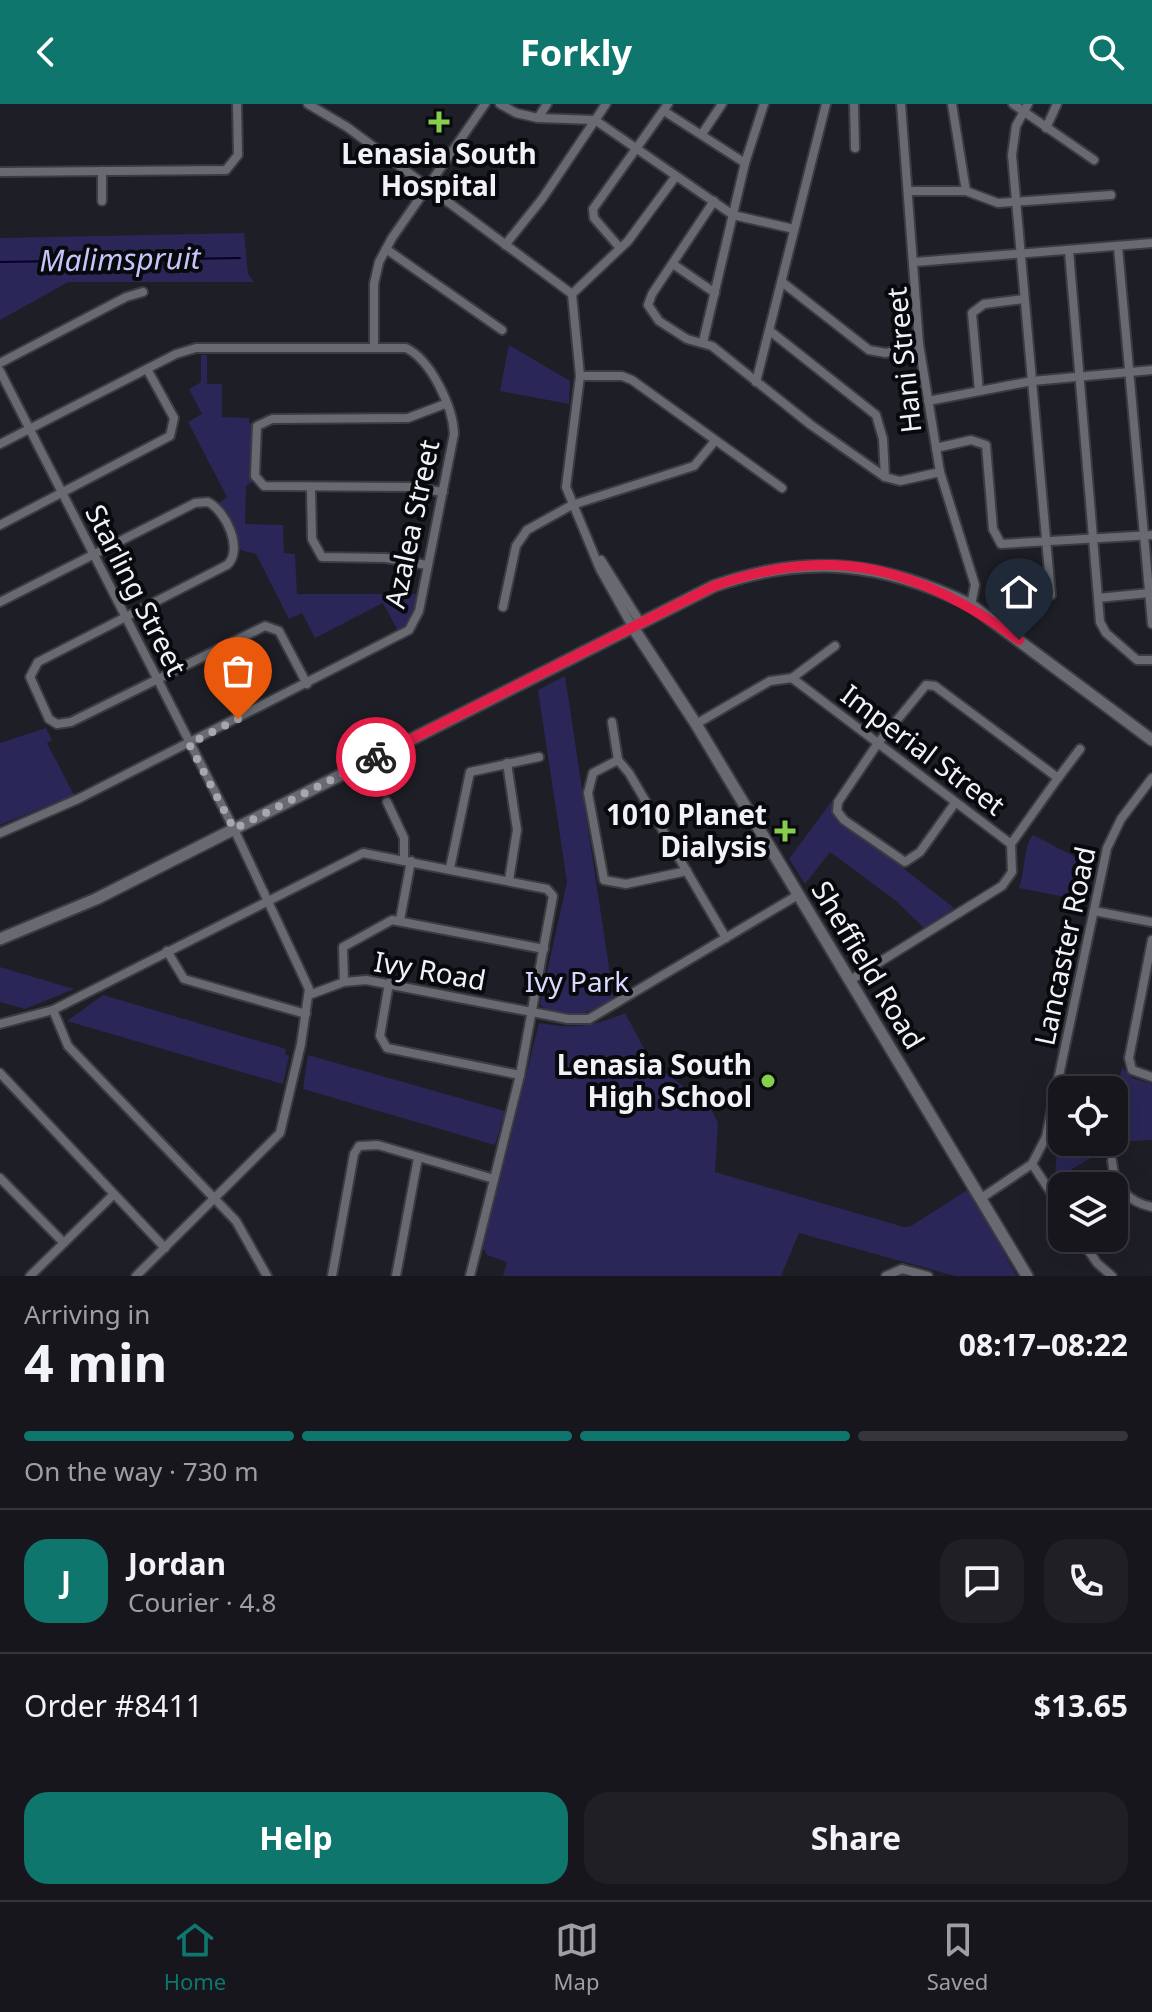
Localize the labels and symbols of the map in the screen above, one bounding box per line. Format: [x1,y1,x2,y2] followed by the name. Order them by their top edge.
[428,111,450,133] marker: Lenasia South Hospital
[341,134,537,204] place label: Lenasia South Hospital
[39,237,202,280] water label: Malimspruit
[876,285,930,435] street label: Hani Street
[375,436,447,611] street label: Azalea Street
[77,498,196,682] street label: Starling Street
[985,558,1053,640] pin
[204,637,272,719] pin
[834,675,1013,823] street label: Imperial Street
[336,717,416,797] courier
[606,795,767,865] place label: 1010 Planet Dialysis
[774,820,796,842] marker: 1010 Planet Dialysis
[1024,843,1104,1049] street label: Lancaster Road
[804,873,934,1056] street label: Sheffield Road
[371,942,489,998] street label: Ivy Road
[525,962,629,1000] park label: Ivy Park
[557,1045,752,1115] place label: Lenasia South High School
[759,1072,777,1090] marker: Lenasia South High School

